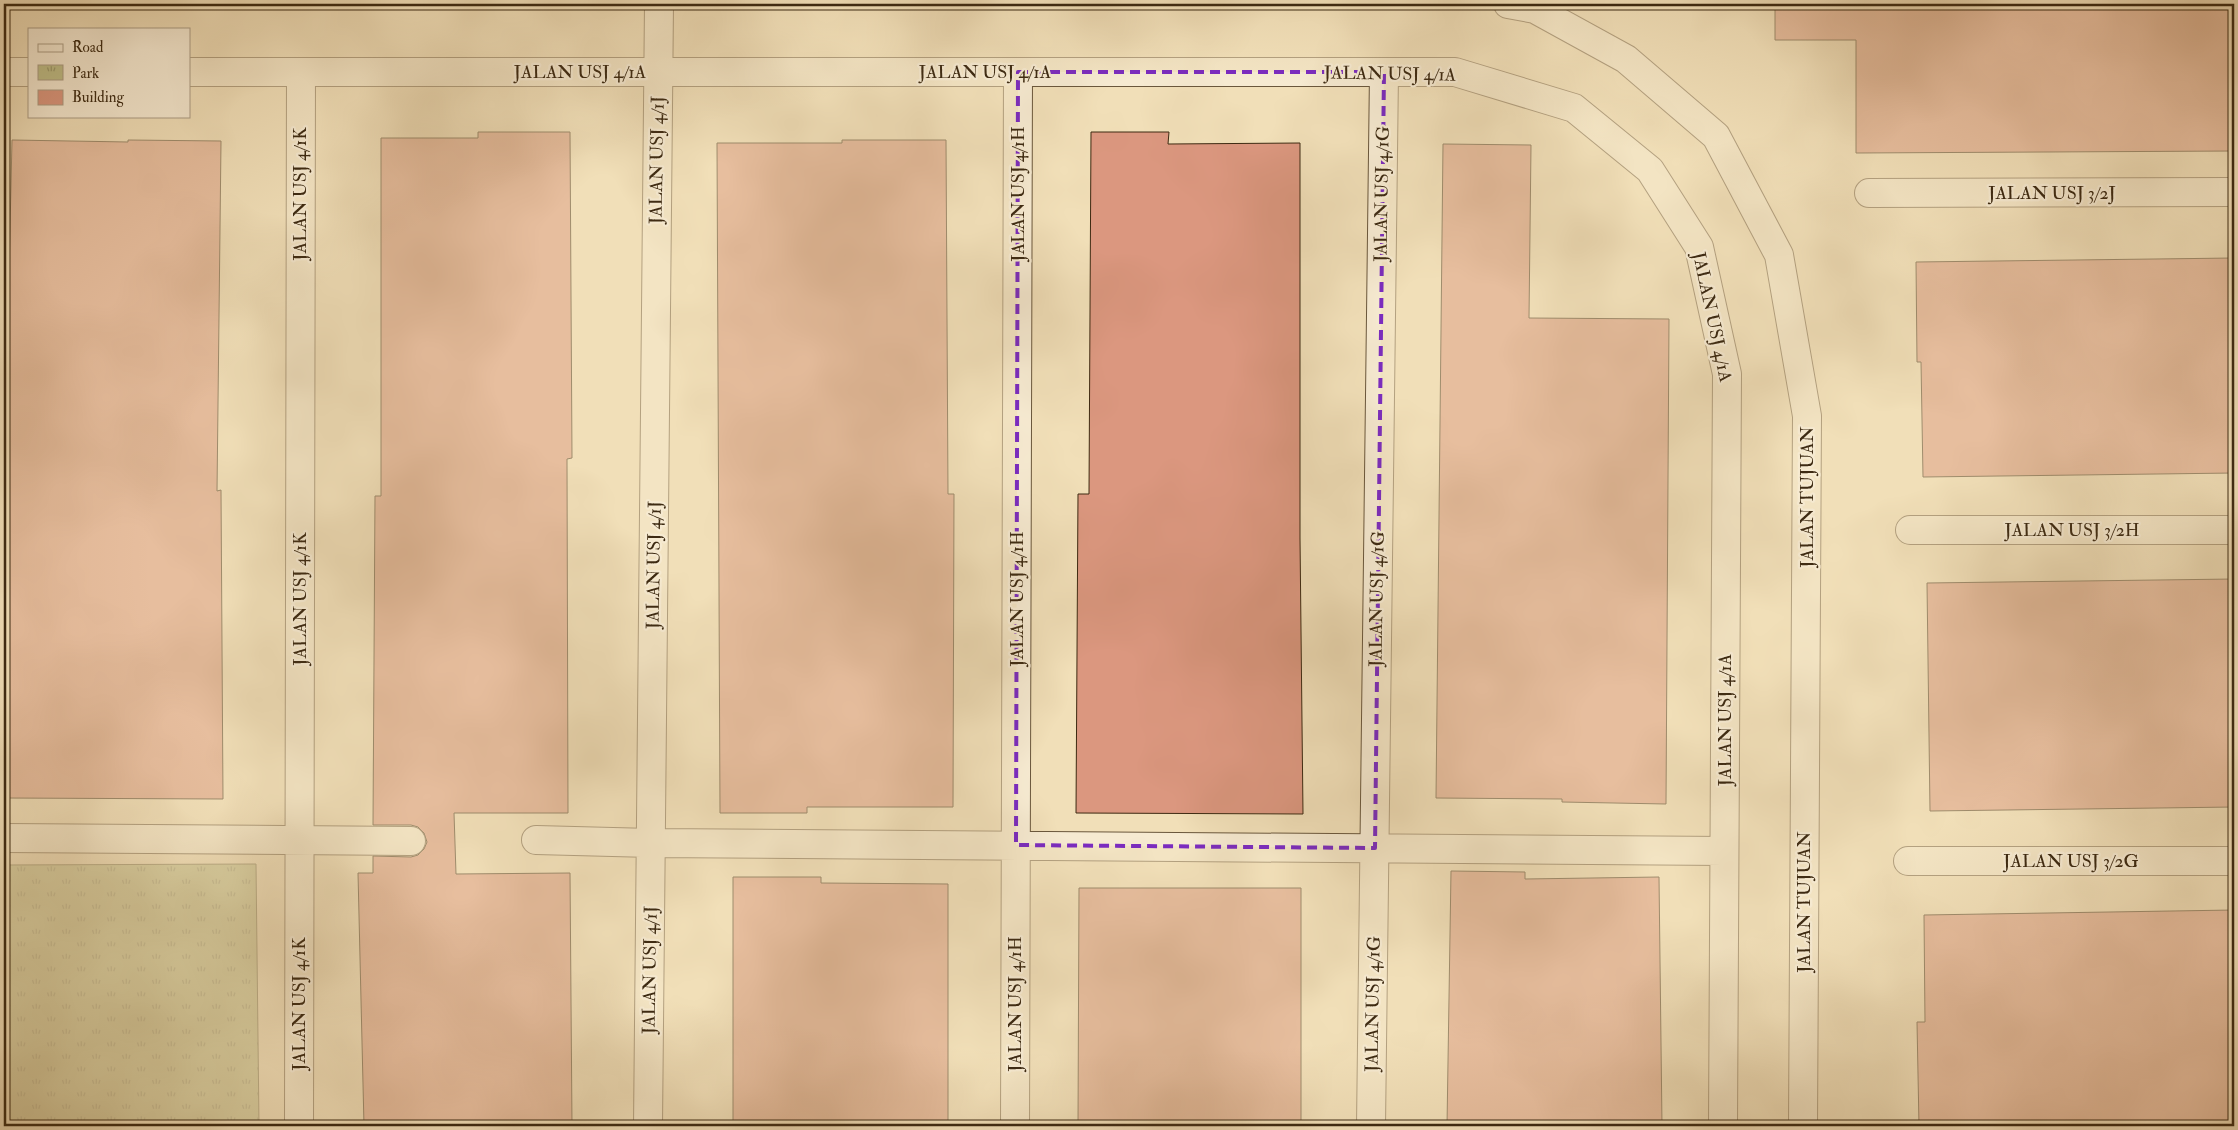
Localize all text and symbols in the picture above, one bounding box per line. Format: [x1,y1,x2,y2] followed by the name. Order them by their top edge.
[28,28,190,118] legend
[72,38,104,57] text: Road
[513,61,647,84] street label: JALAN USJ 4/1A
[918,61,1052,84] street label: JALAN USJ 4/1A
[1323,61,1457,87] street label: JALAN USJ 4/1A
[72,64,99,83] text: Park
[72,88,124,107] text: Building
[644,96,670,225] street label: JALAN USJ 4/1J
[1007,126,1030,263] street label: JALAN USJ 4/1H
[1369,126,1395,263] street label: JALAN USJ 4/1G
[289,127,312,262] street label: JALAN USJ 4/1K
[1987,182,2116,205] street label: JALAN USJ 3/2J
[1687,249,1737,385] street label: JALAN USJ 4/1A
[1796,426,1819,569] street label: JALAN TUJUAN
[641,501,667,630] street label: JALAN USJ 4/1J
[2003,519,2140,542] street label: JALAN USJ 3/2H
[1006,531,1029,668] street label: JALAN USJ 4/1H
[1364,531,1390,668] street label: JALAN USJ 4/1G
[289,532,312,667] street label: JALAN USJ 4/1K
[1714,653,1737,787] street label: JALAN USJ 4/1A
[1793,831,1816,974] street label: JALAN TUJUAN
[2002,850,2139,873] street label: JALAN USJ 3/2G
[637,906,663,1035] street label: JALAN USJ 4/1J
[1004,936,1027,1073] street label: JALAN USJ 4/1H
[1360,936,1386,1073] street label: JALAN USJ 4/1G
[288,937,311,1072] street label: JALAN USJ 4/1K

